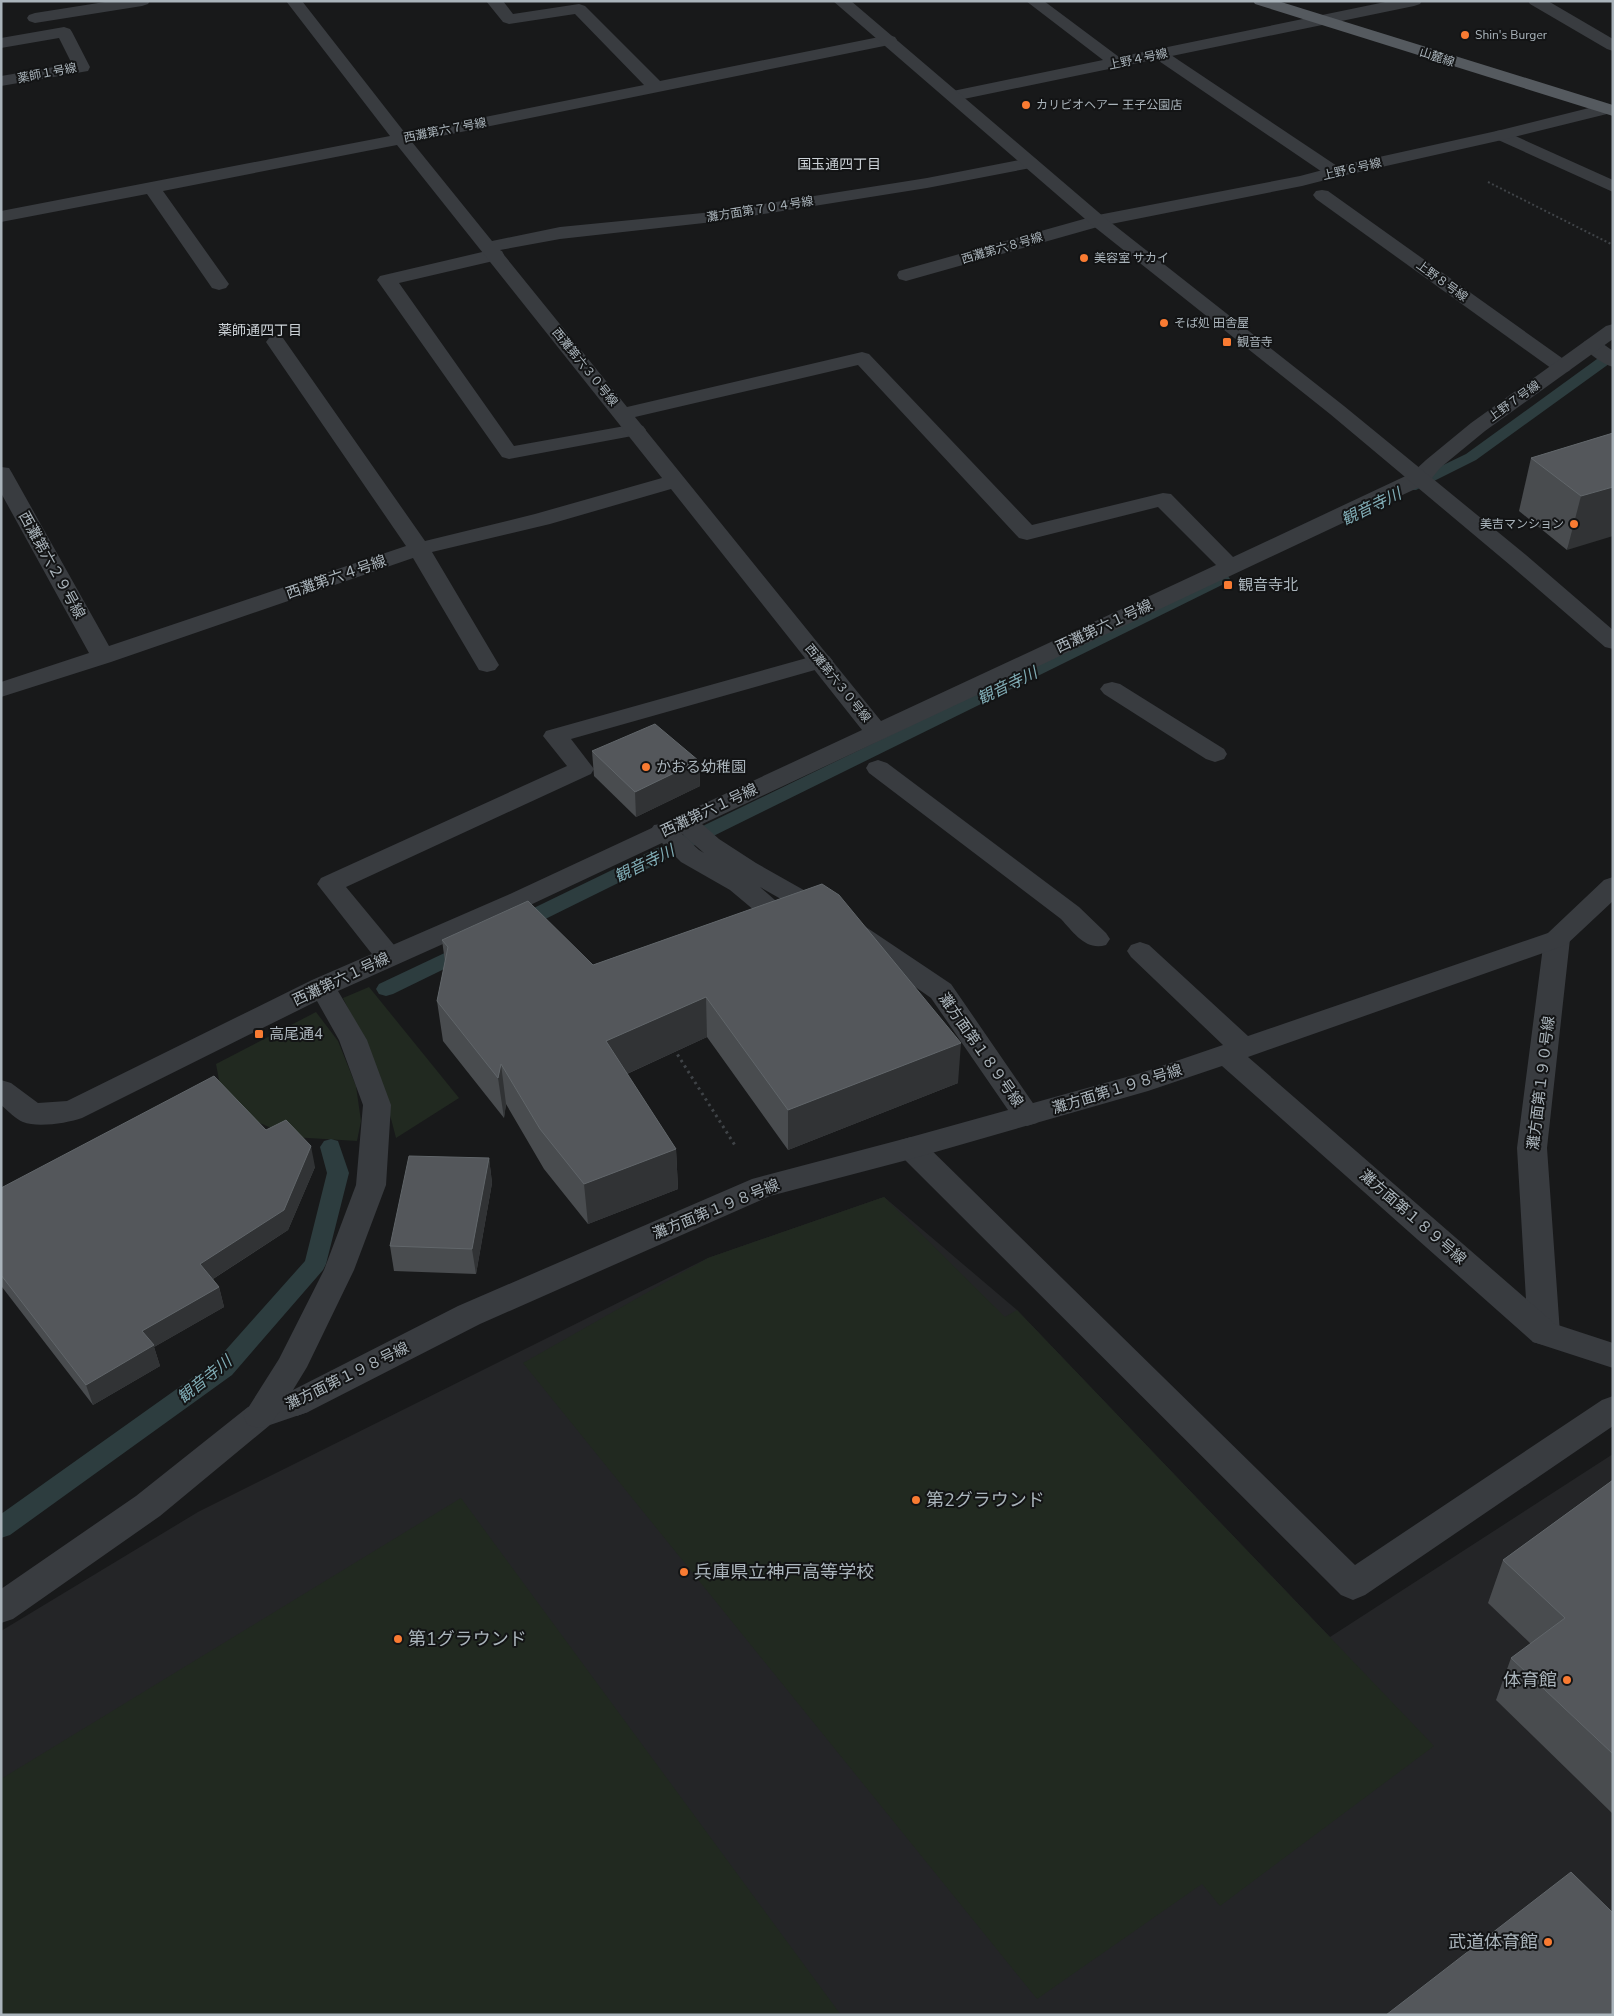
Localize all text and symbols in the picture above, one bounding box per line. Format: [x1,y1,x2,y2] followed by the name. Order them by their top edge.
[1475,27,1548,43] place label: Shin's Burger
[1459,29,1471,41] marker: Shin's Burger
[1417,44,1457,70] street label: 山麓線
[1107,45,1169,73] street label: 上野４号線
[16,59,78,87] street label: 薬師１号線
[1036,97,1182,113] place label: カリビオヘアー 王子公園店
[1020,99,1032,111] marker: カリビオヘアー 王子公園店
[402,114,488,146] street label: 西灘第六７号線
[1321,154,1383,184] street label: 上野６号線
[797,155,881,174] district label: 国玉通四丁目
[705,193,815,225] street label: 灘方面第７０４号線
[959,229,1045,267] street label: 西灘第六８号線
[1094,250,1169,266] place label: 美容室 サカイ
[1078,252,1090,264] marker: 美容室 サカイ
[1413,257,1471,305] street label: 上野８号線
[1174,315,1249,331] place label: そば処 田舎屋
[1158,317,1170,329] marker: そば処 田舎屋
[218,321,302,340] district label: 薬師通四丁目
[549,325,621,409] street label: 西灘第六３０号線
[1237,334,1273,350] place label: 観音寺
[1221,336,1233,348] marker: 観音寺
[1485,377,1543,425] street label: 上野７号線
[1338,482,1407,531] water label: 観音寺川
[14,508,90,622] street label: 西灘第六２９号線
[1480,516,1564,532] place label: 美吉マンション
[1568,518,1580,530] marker: 美吉マンション
[283,550,389,604] street label: 西灘第六４号線
[1238,575,1298,595] place label: 観音寺北
[1222,579,1234,591] marker: 観音寺北
[1052,595,1156,657] street label: 西灘第六１号線
[802,641,874,725] street label: 西灘第六３０号線
[974,661,1043,710] water label: 観音寺川
[656,757,746,777] place label: かおる幼稚園
[640,761,652,773] marker: かおる幼稚園
[657,779,761,841] street label: 西灘第六１号線
[611,839,680,888] water label: 観音寺川
[289,948,393,1010] street label: 西灘第六１号線
[934,989,1028,1111] street label: 灘方面第１８９号線
[1523,1015,1559,1151] street label: 灘方面第１９０号線
[269,1024,323,1044] place label: 高尾通4
[253,1028,265,1040] marker: 高尾通4
[1050,1060,1184,1118] street label: 灘方面第１９８号線
[1355,1165,1471,1269] street label: 灘方面第１８９号線
[650,1174,782,1244] street label: 灘方面第１９８号線
[282,1337,412,1415] street label: 灘方面第１９８号線
[173,1350,238,1408] water label: 観音寺川
[926,1488,1045,1512] place label: 第2グラウンド
[910,1494,922,1506] marker: 第2グラウンド
[694,1560,874,1584] place label: 兵庫県立神戸高等学校
[678,1566,690,1578] marker: 兵庫県立神戸高等学校
[408,1627,527,1651] place label: 第1グラウンド
[392,1633,404,1645] marker: 第1グラウンド
[1503,1668,1557,1692] place label: 体育館
[1561,1674,1573,1686] marker: 体育館
[1448,1930,1538,1954] place label: 武道体育館
[1542,1936,1554,1948] marker: 武道体育館

